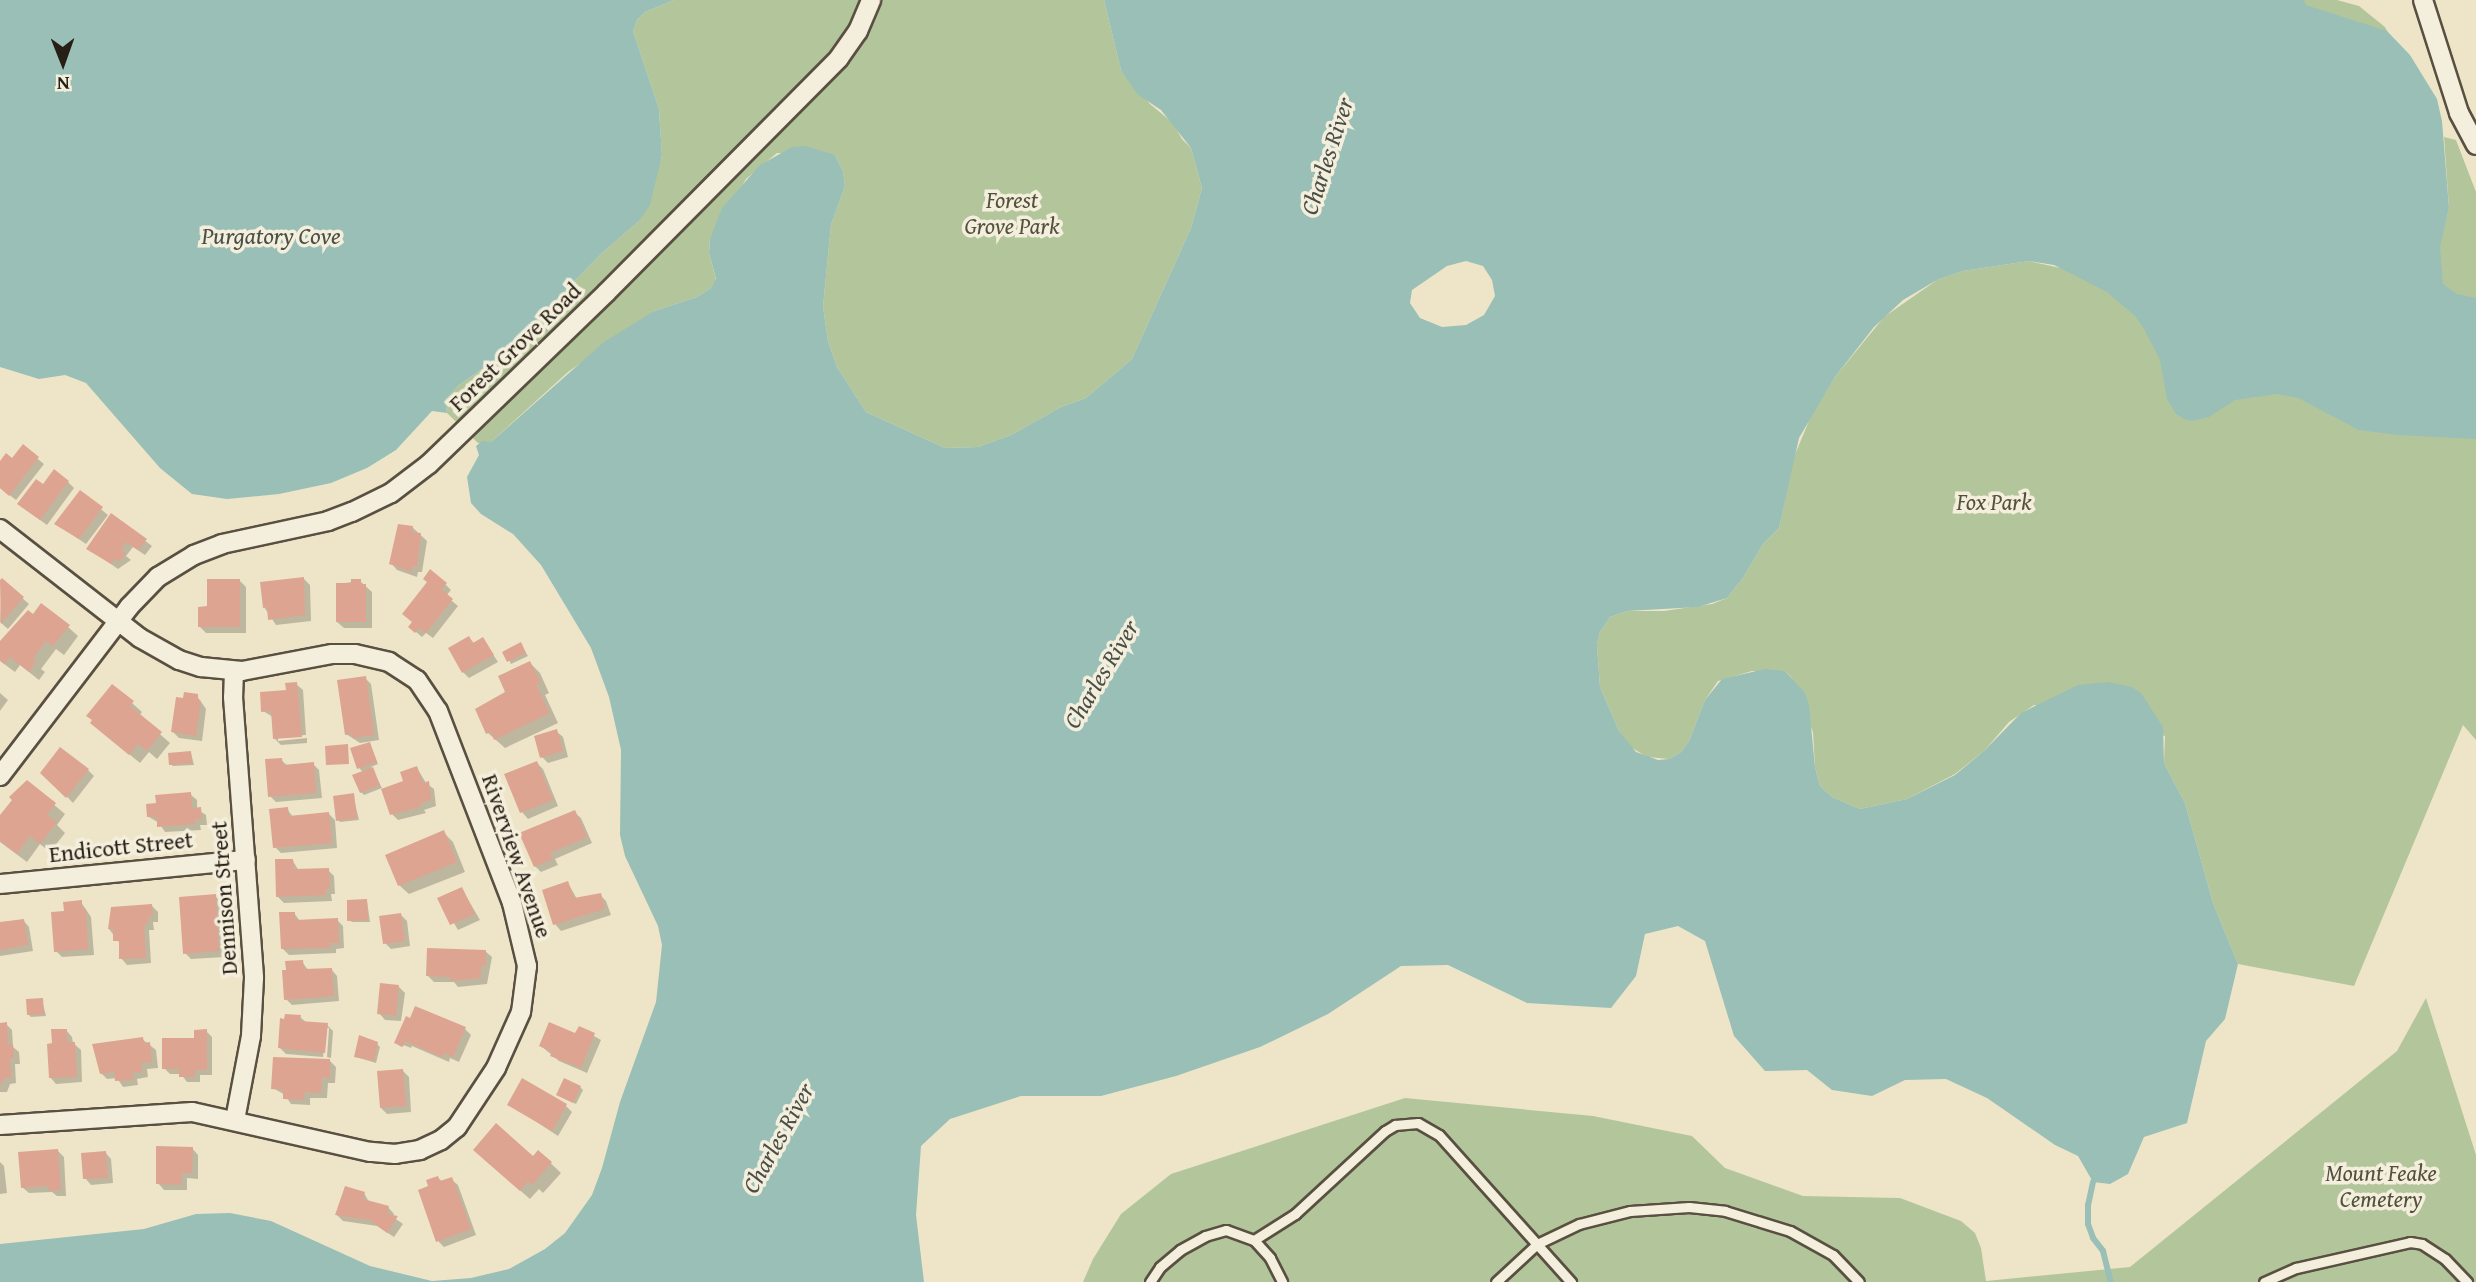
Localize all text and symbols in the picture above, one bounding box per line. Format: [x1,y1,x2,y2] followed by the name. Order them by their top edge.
[28,28,98,98] north arrow
[57,70,70,98] text: N
[1295,94,1359,218] water label: Charles River
[964,186,1060,240] park label: Forest Grove Park
[201,222,341,250] water label: Purgatory Cove
[443,277,587,417] street label: Forest Grove Road
[1957,488,2031,516] park label: Fox Park
[1057,615,1145,733] water label: Charles River
[476,770,558,942] street label: Riverview Avenue
[205,820,243,976] street label: Dennison Street
[48,826,194,868] street label: Endicott Street
[736,1078,820,1198] water label: Charles River
[2325,1159,2437,1213] park label: Mount Feake Cemetery

